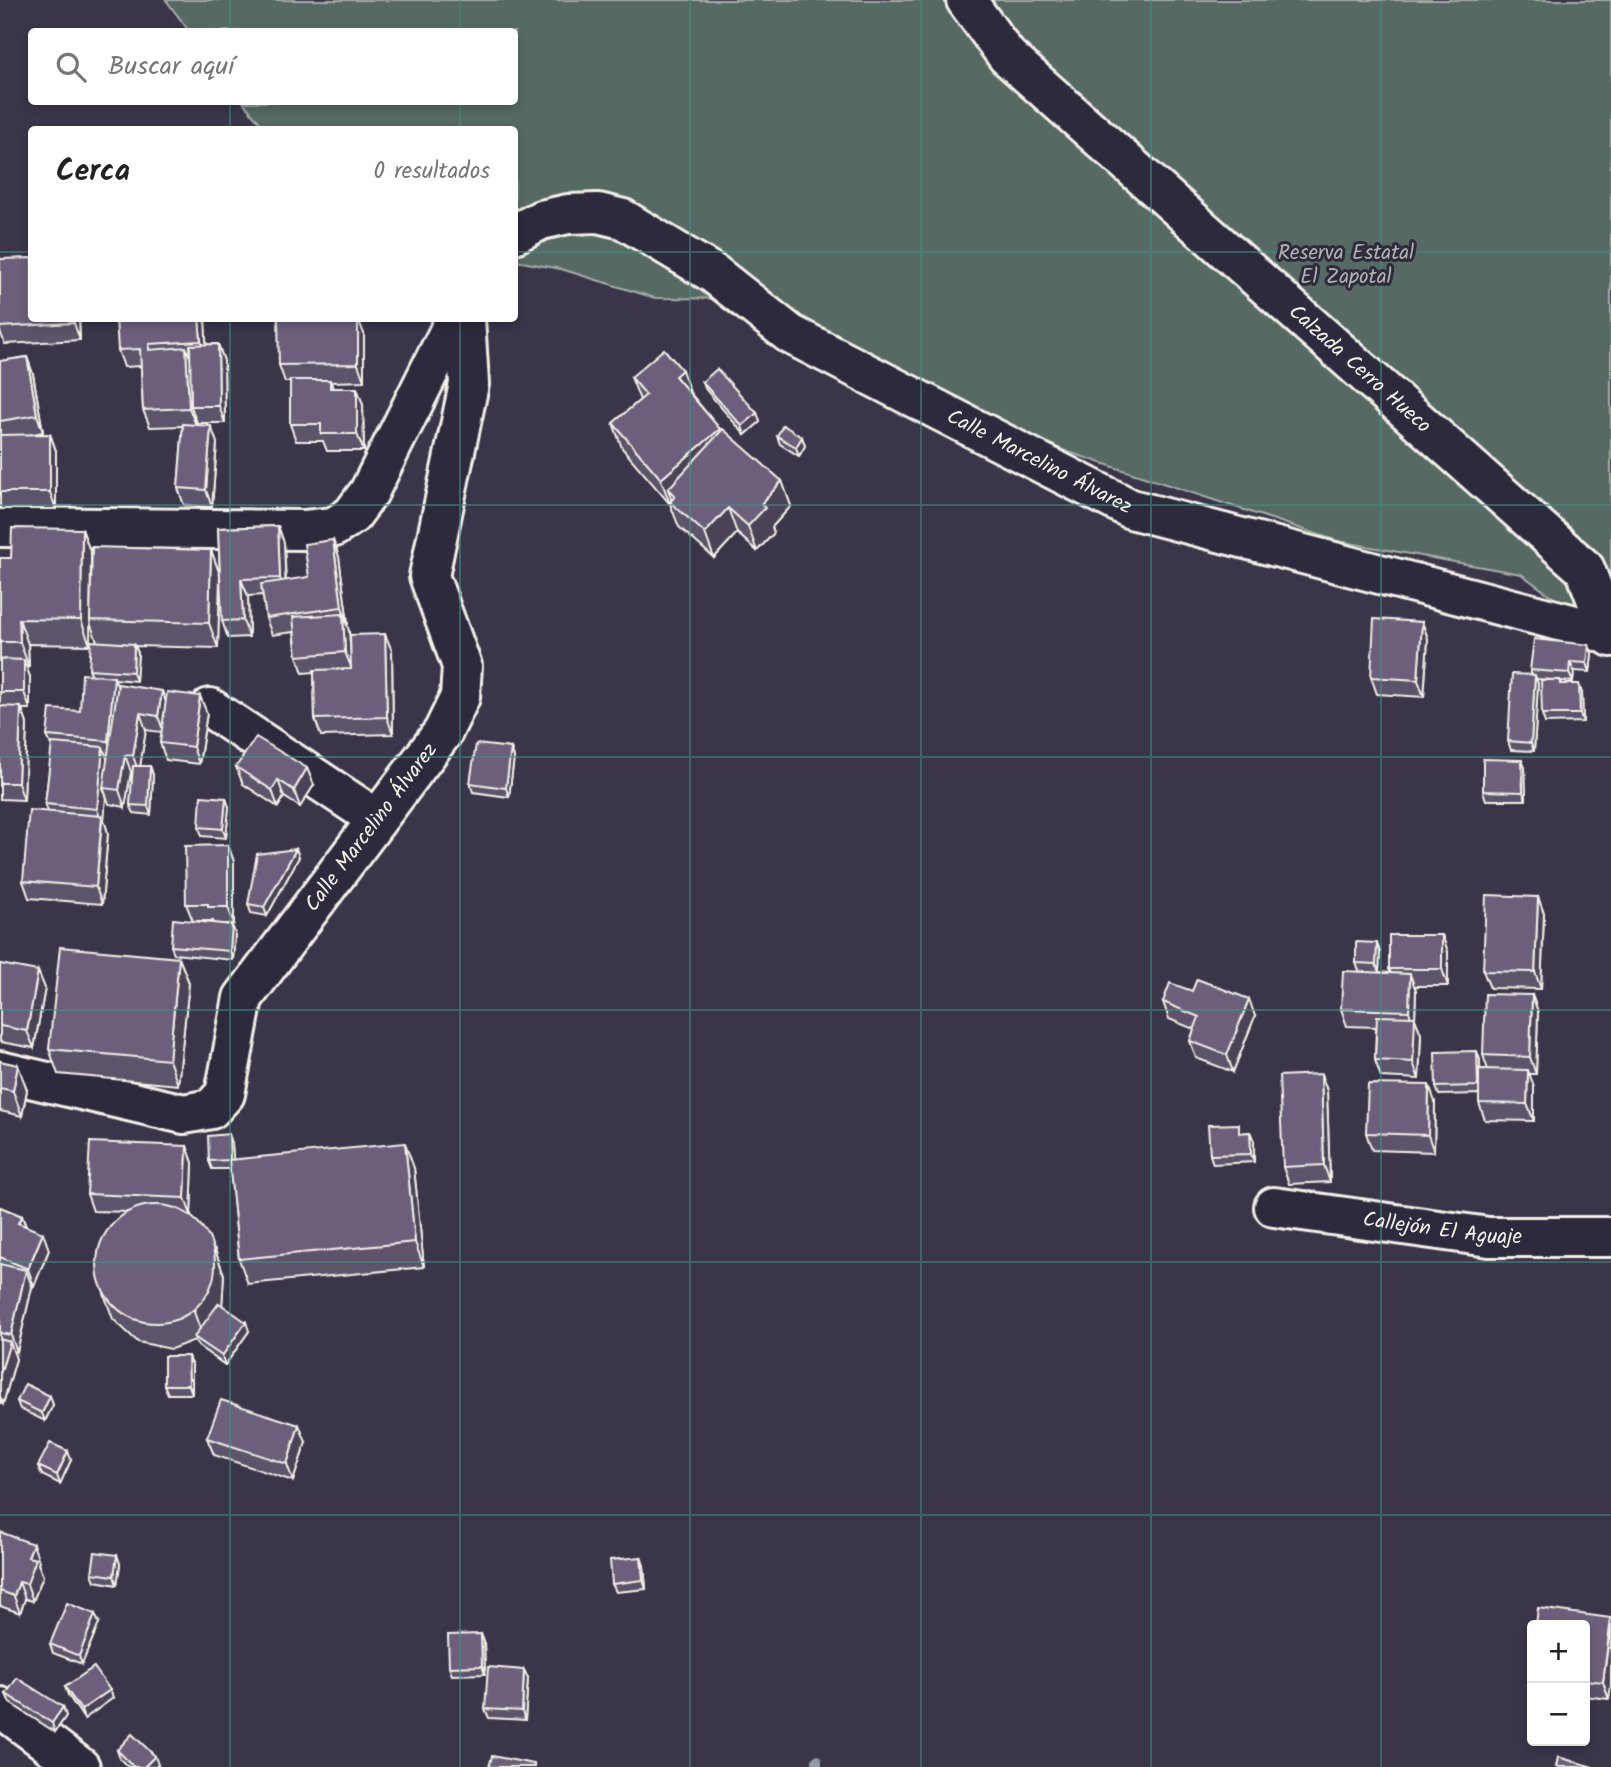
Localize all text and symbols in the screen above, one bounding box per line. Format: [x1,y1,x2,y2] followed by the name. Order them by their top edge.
[28,28,518,105] search box
[108,46,234,88] text: Buscar aquí
[52,48,90,86] icon: search
[56,148,130,196] text: Cerca
[373,154,490,190] text: 0 resultados
[1278,237,1414,294] park label: Reserva Estatal El Zapotal
[1281,296,1439,442] street label: Calzada Cerro Hueco
[941,401,1138,523] street label: Calle Marcelino Álvarez
[297,736,446,919] street label: Calle Marcelino Álvarez
[1361,1203,1523,1254] street label: Callejón El Aguaje
[1527,1620,1590,1746] map controls
[1527,1620,1590,1683] button: +
[1527,1683,1590,1746] button: −

